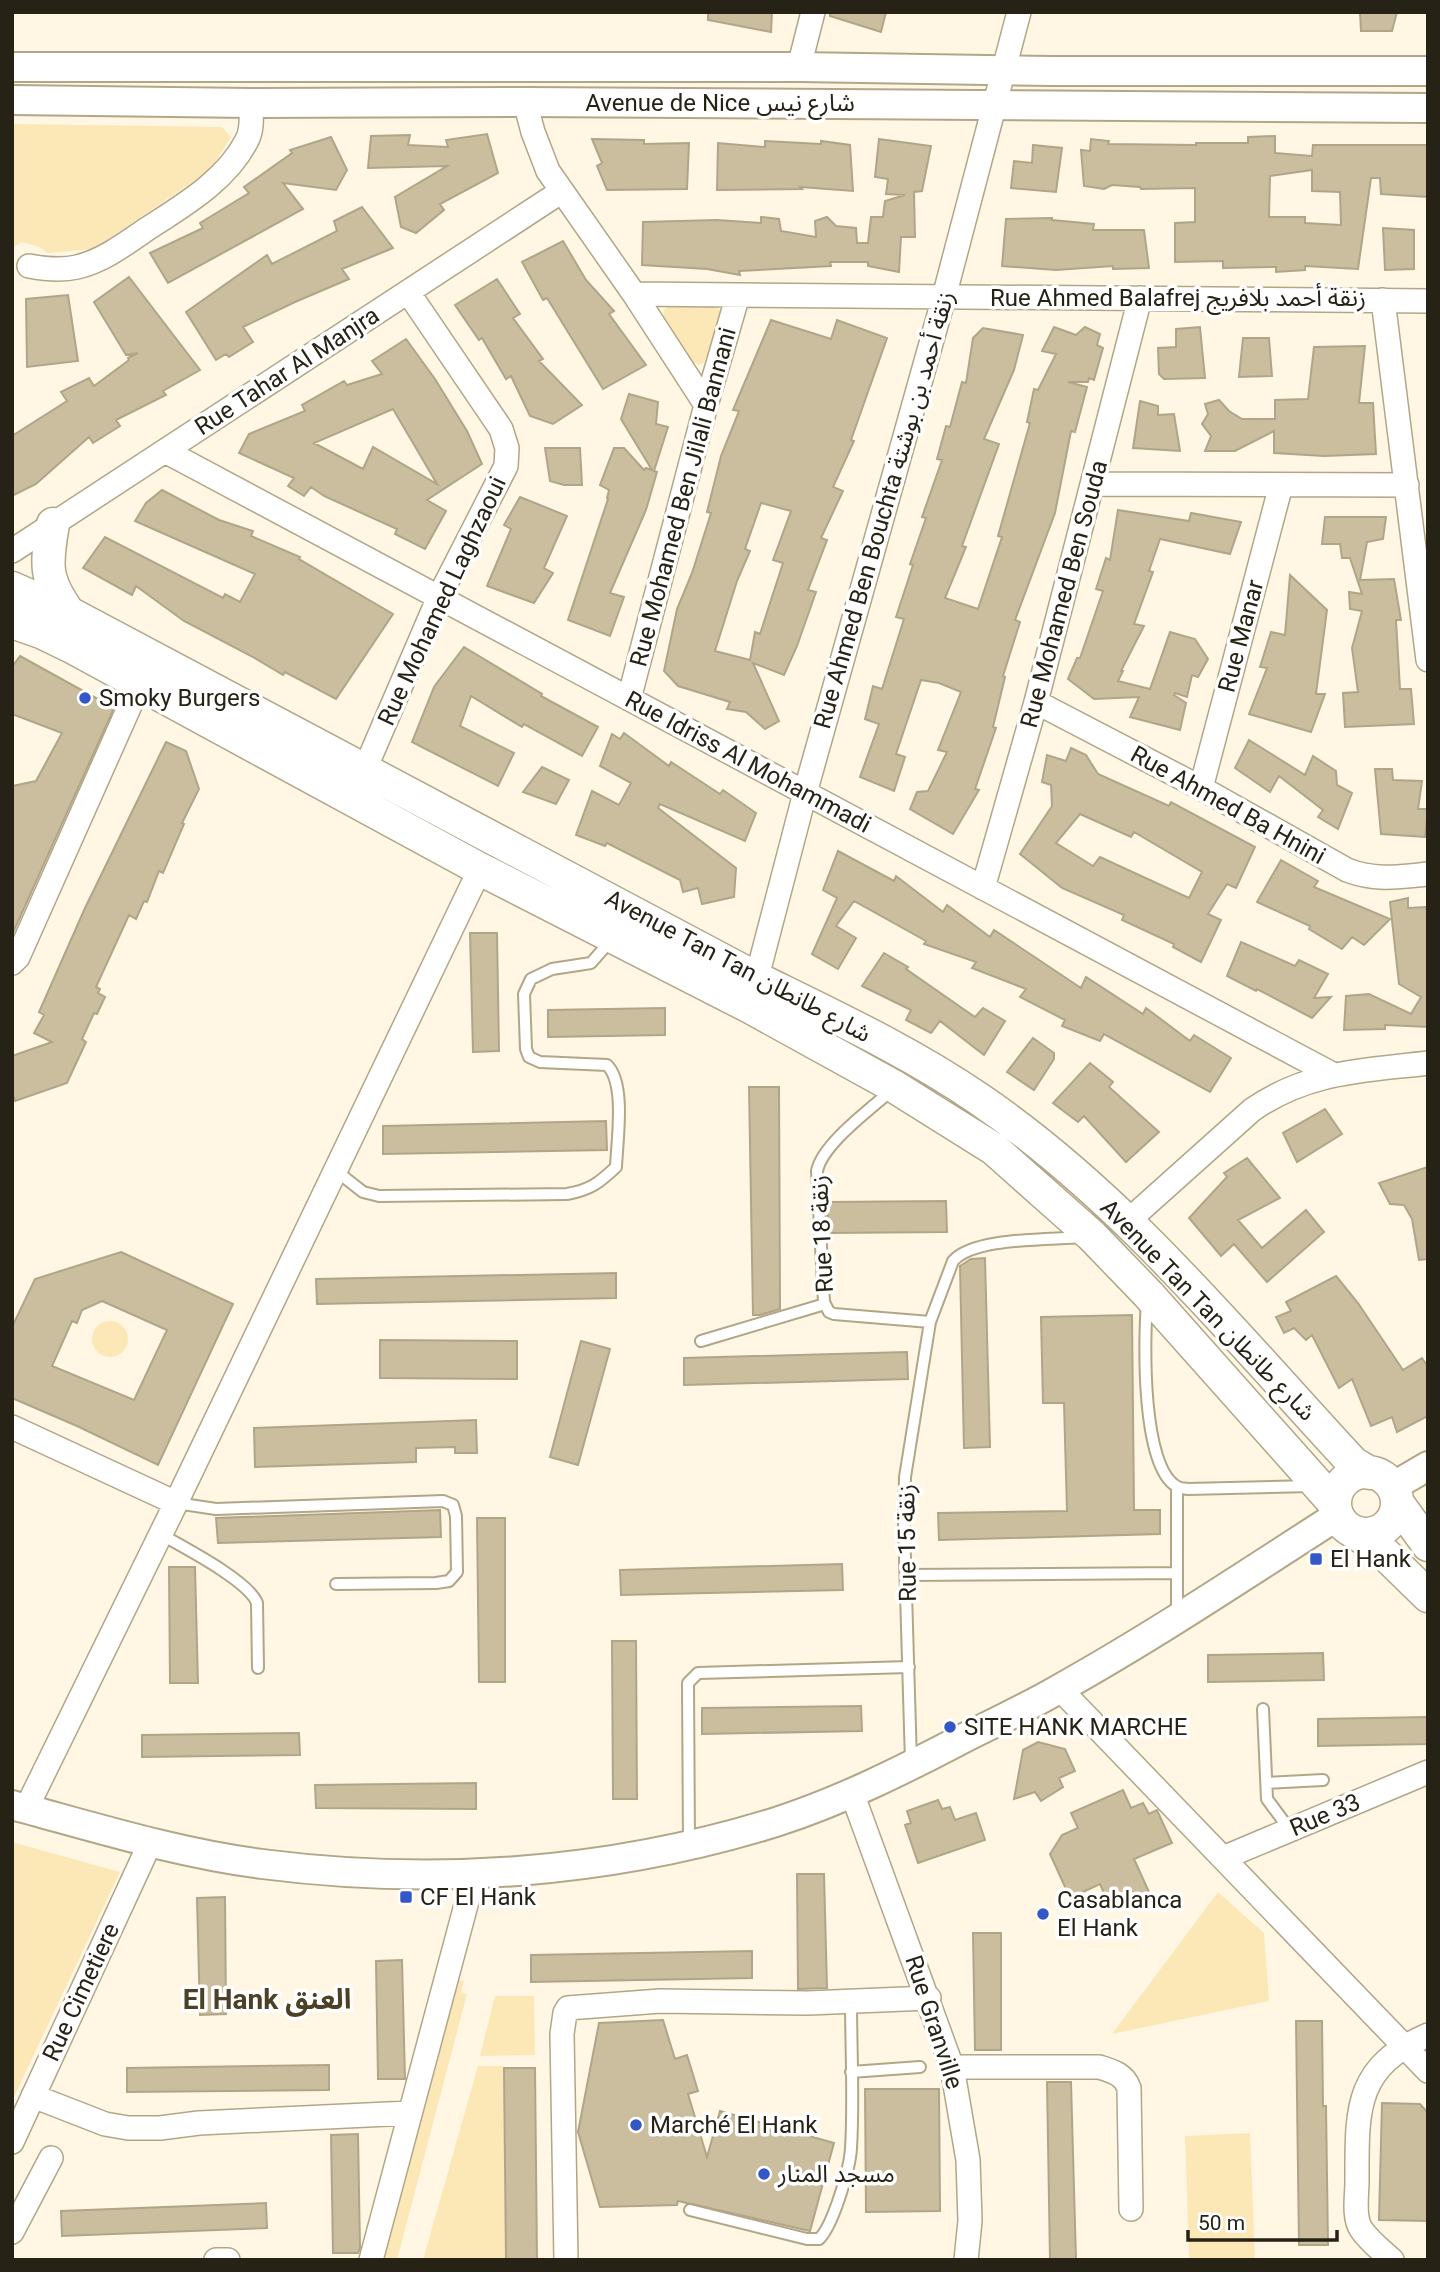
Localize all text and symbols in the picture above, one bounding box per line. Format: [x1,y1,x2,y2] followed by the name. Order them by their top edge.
[585,89,855,120] street label: Avenue de Nice شارع نيس
[990,282,1366,315] street label: Rue Ahmed Balafrej زنقة أحمد بلافريج
[806,287,960,732] street label: Rue Ahmed Ben Bouchta زنقة أحمد بن بوشتة
[190,301,384,441] street label: Rue Tahar Al Manjra
[624,324,742,670] street label: Rue Mohamed Ben Jilali Bannani
[1015,457,1113,731] street label: Rue Mohamed Ben Souda
[372,472,512,730] street label: Rue Mohamed Laghzaoui
[1213,577,1269,695] street label: Rue Manar
[99,684,260,712] place label: Smoky Burgers
[620,685,876,839] street label: Rue Idriss Al Mohammadi
[77,690,93,706] marker: Smoky Burgers
[1126,740,1330,870] street label: Rue Ahmed Ba Hnini
[599,884,876,1051] street label: Avenue Tan Tan شارع طانطان
[805,1174,839,1294] street label: Rue 18 زنقة
[1093,1193,1321,1429] street label: Avenue Tan Tan شارع طانطان
[892,1484,922,1602] street label: Rue 15 زنقة
[1330,1545,1412,1573] place label: El Hank
[1308,1551,1324,1567] marker: El Hank
[964,1713,1187,1741] place label: SITE HANK MARCHE
[942,1719,958,1735] marker: SITE HANK MARCHE
[1286,1788,1364,1842] street label: Rue 33
[420,1883,537,1911] place label: CF El Hank
[1057,1886,1182,1942] place label: Casablanca El Hank
[398,1889,414,1905] marker: CF El Hank
[1035,1906,1051,1922] marker: Casablanca El Hank
[37,1919,125,2065] street label: Rue Cimetiere
[899,1952,969,2092] street label: Rue Granville
[183,1983,351,2017] district label: El Hank العنق
[650,2111,818,2139] place label: Marché El Hank
[628,2117,644,2133] marker: Marché El Hank
[777,2160,895,2188] place label: مسجد المنار
[756,2166,772,2182] marker: مسجد المنار
[1188,2198,1337,2242] scale bar
[1198,2211,1245,2235] text: 50 m

